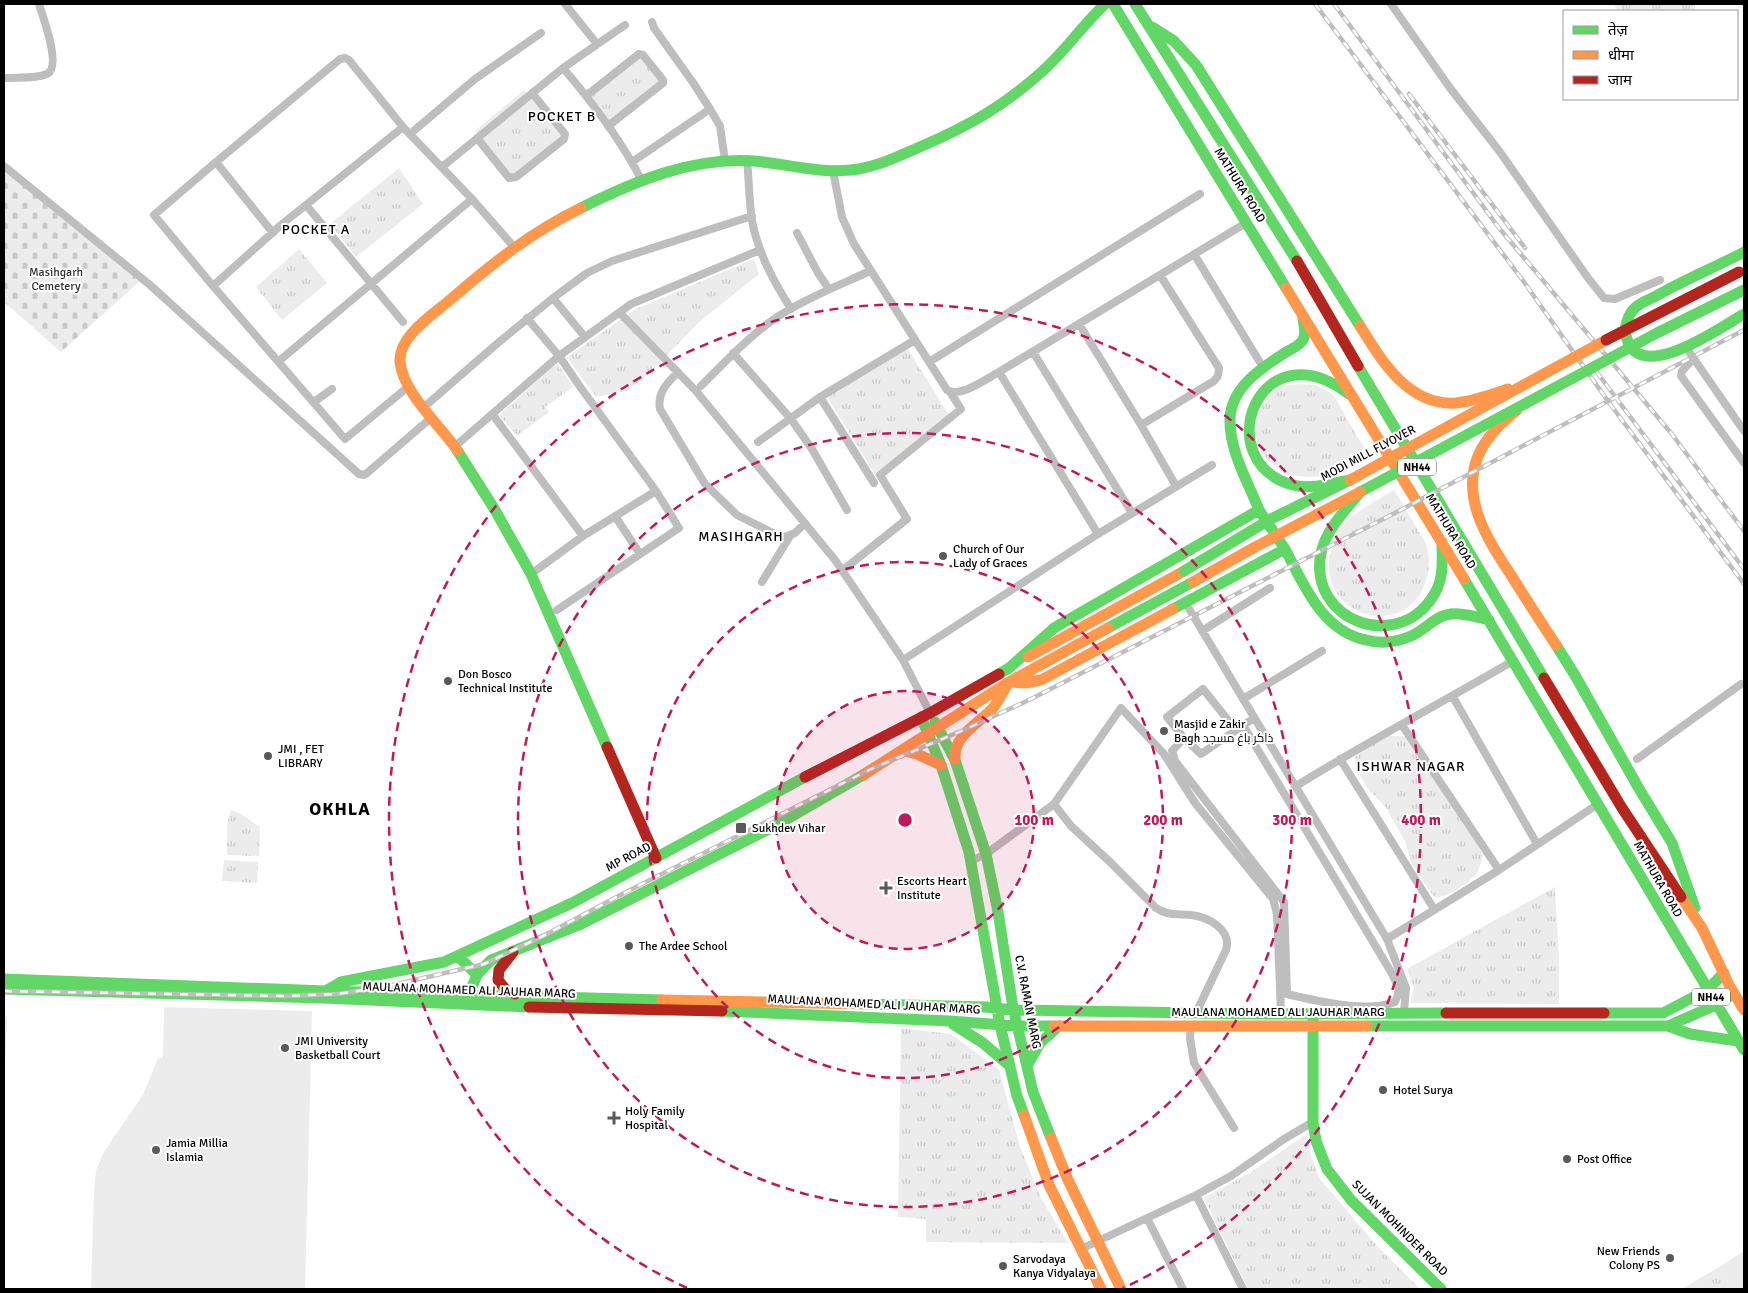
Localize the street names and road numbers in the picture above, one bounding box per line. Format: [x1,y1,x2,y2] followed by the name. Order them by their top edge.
[1211,145,1269,226] street label: MATHURA ROAD
[1318,422,1418,485] street label: MODI MILL FLYOVER
[1398,458,1436,476] road number: NH44
[1422,491,1479,572] street label: MATHURA ROAD
[603,839,654,876] street label: MP ROAD
[1630,839,1686,920] street label: MATHURA ROAD
[1011,954,1044,1050] street label: C.V. RAMAN MARG
[362,979,576,1002] street label: MAULANA MOHAMED ALI JAUHAR MARG
[1692,989,1730,1006] road number: NH44
[767,991,981,1018] street label: MAULANA MOHAMED ALI JAUHAR MARG
[1171,1005,1385,1020] street label: MAULANA MOHAMED ALI JAUHAR MARG
[1349,1177,1451,1280] street label: SUJAN MOHINDER ROAD

